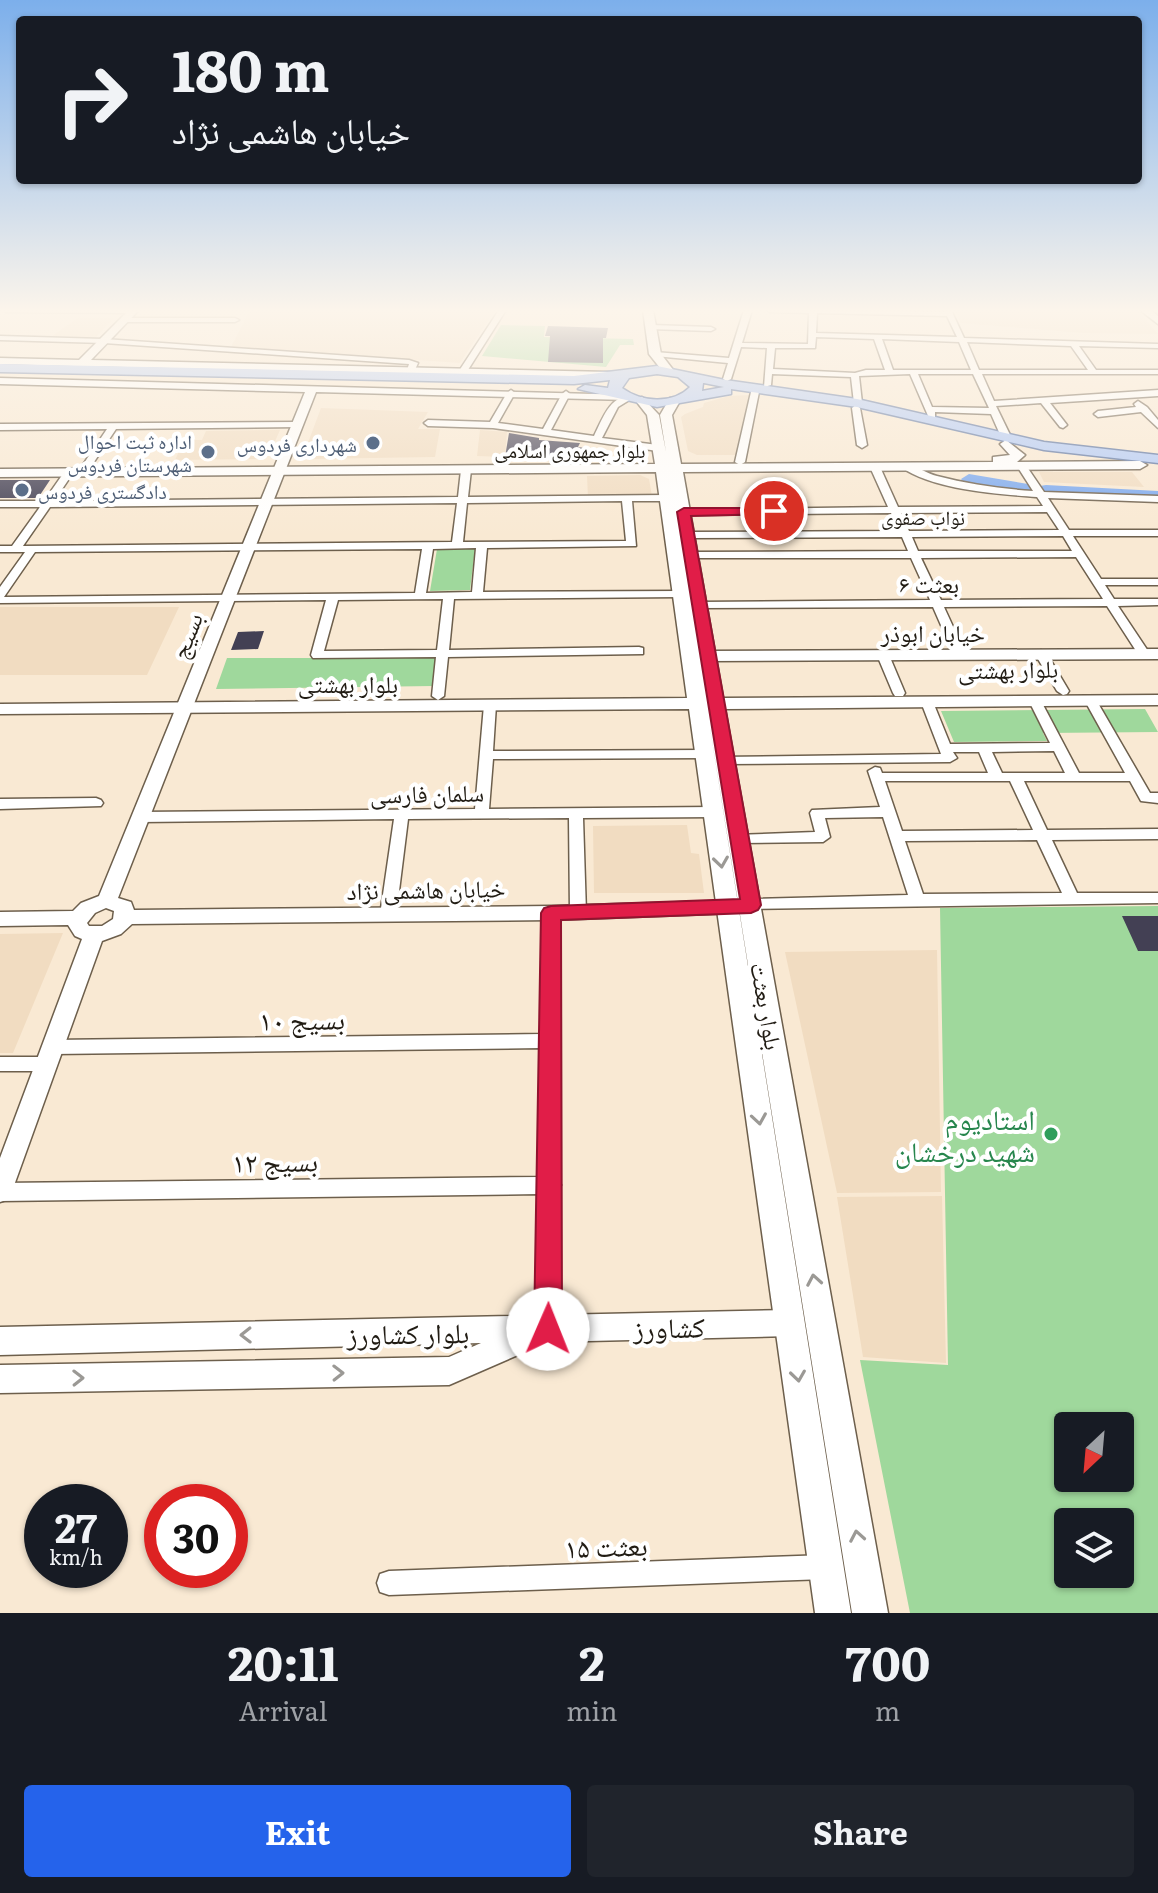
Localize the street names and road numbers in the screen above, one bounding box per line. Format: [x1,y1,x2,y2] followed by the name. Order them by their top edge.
[494,434,646,464] street label: بلوار جمهوری اسلامی
[881,501,965,531] street label: نواب صفوی
[899,565,959,600] street label: بعثت ۶
[160,607,210,663] street label: بسیج
[880,614,985,649] street label: خیابان ابوذر
[958,650,1058,686] street label: بلوار بهشتی
[298,665,398,700] street label: بلوار بهشتی
[370,774,484,810] street label: سلمان فارسی
[346,869,506,907] street label: خیابان هاشمی نژاد
[743,959,793,1053] street label: بلوار بعثت
[259,996,345,1040] street label: بسیج ۱۰
[232,1138,318,1182] street label: بسیج ۱۲
[632,1304,706,1348] street label: کشاورز
[345,1310,470,1354] street label: بلوار کشاورز
[564,1523,648,1567] street label: بعثت ۱۵

